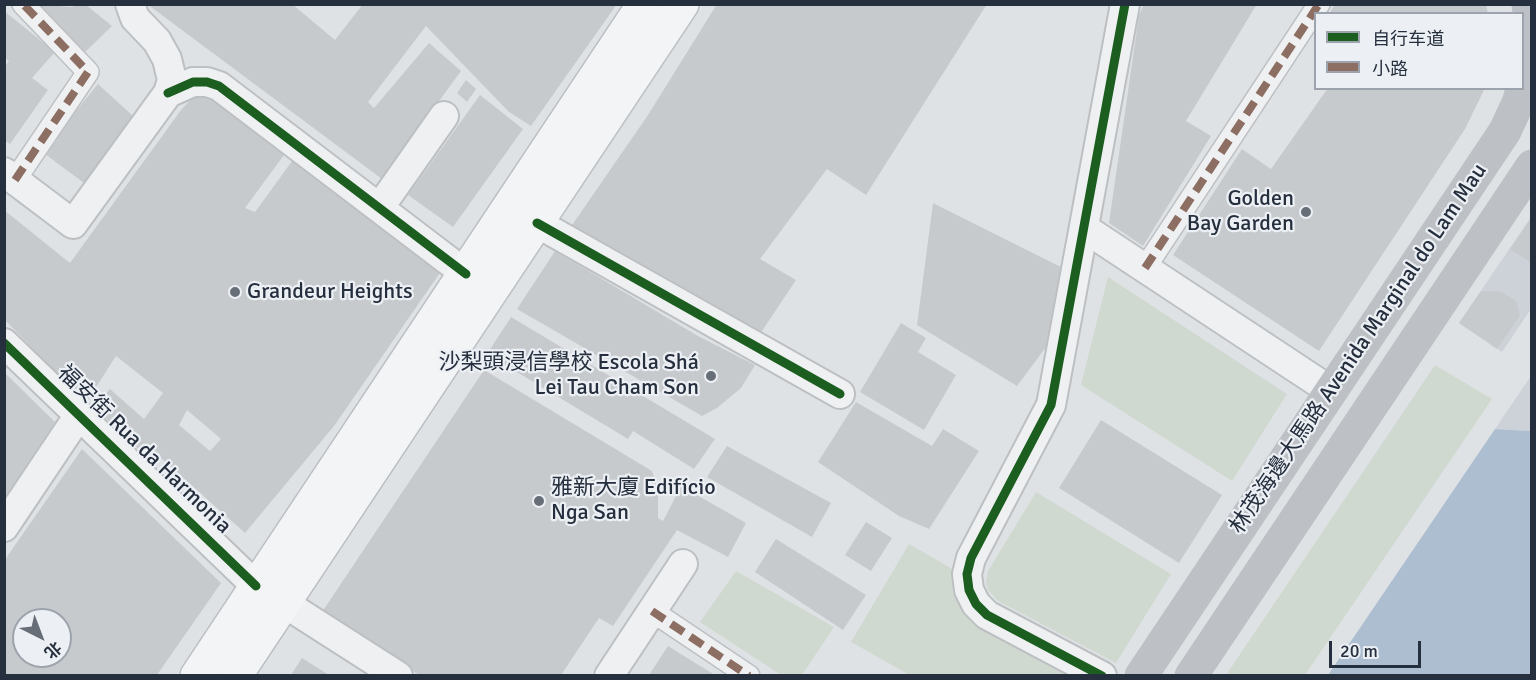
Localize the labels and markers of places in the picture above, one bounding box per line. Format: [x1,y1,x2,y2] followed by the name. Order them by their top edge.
[1187,186,1294,237] place label: Golden Bay Garden
[1299,205,1313,219] marker: Golden Bay Garden
[247,279,413,305] place label: Grandeur Heights
[228,285,242,299] marker: Grandeur Heights
[439,350,699,402] place label: 沙梨頭浸信學校 Escola Shá Lei Tau Cham Son
[704,369,718,383] marker: 沙梨頭浸信學校 Escola Shá Lei Tau Cham Son
[551,475,716,526] place label: 雅新大廈 Edifício Nga San
[532,494,546,508] marker: 雅新大廈 Edifício Nga San

